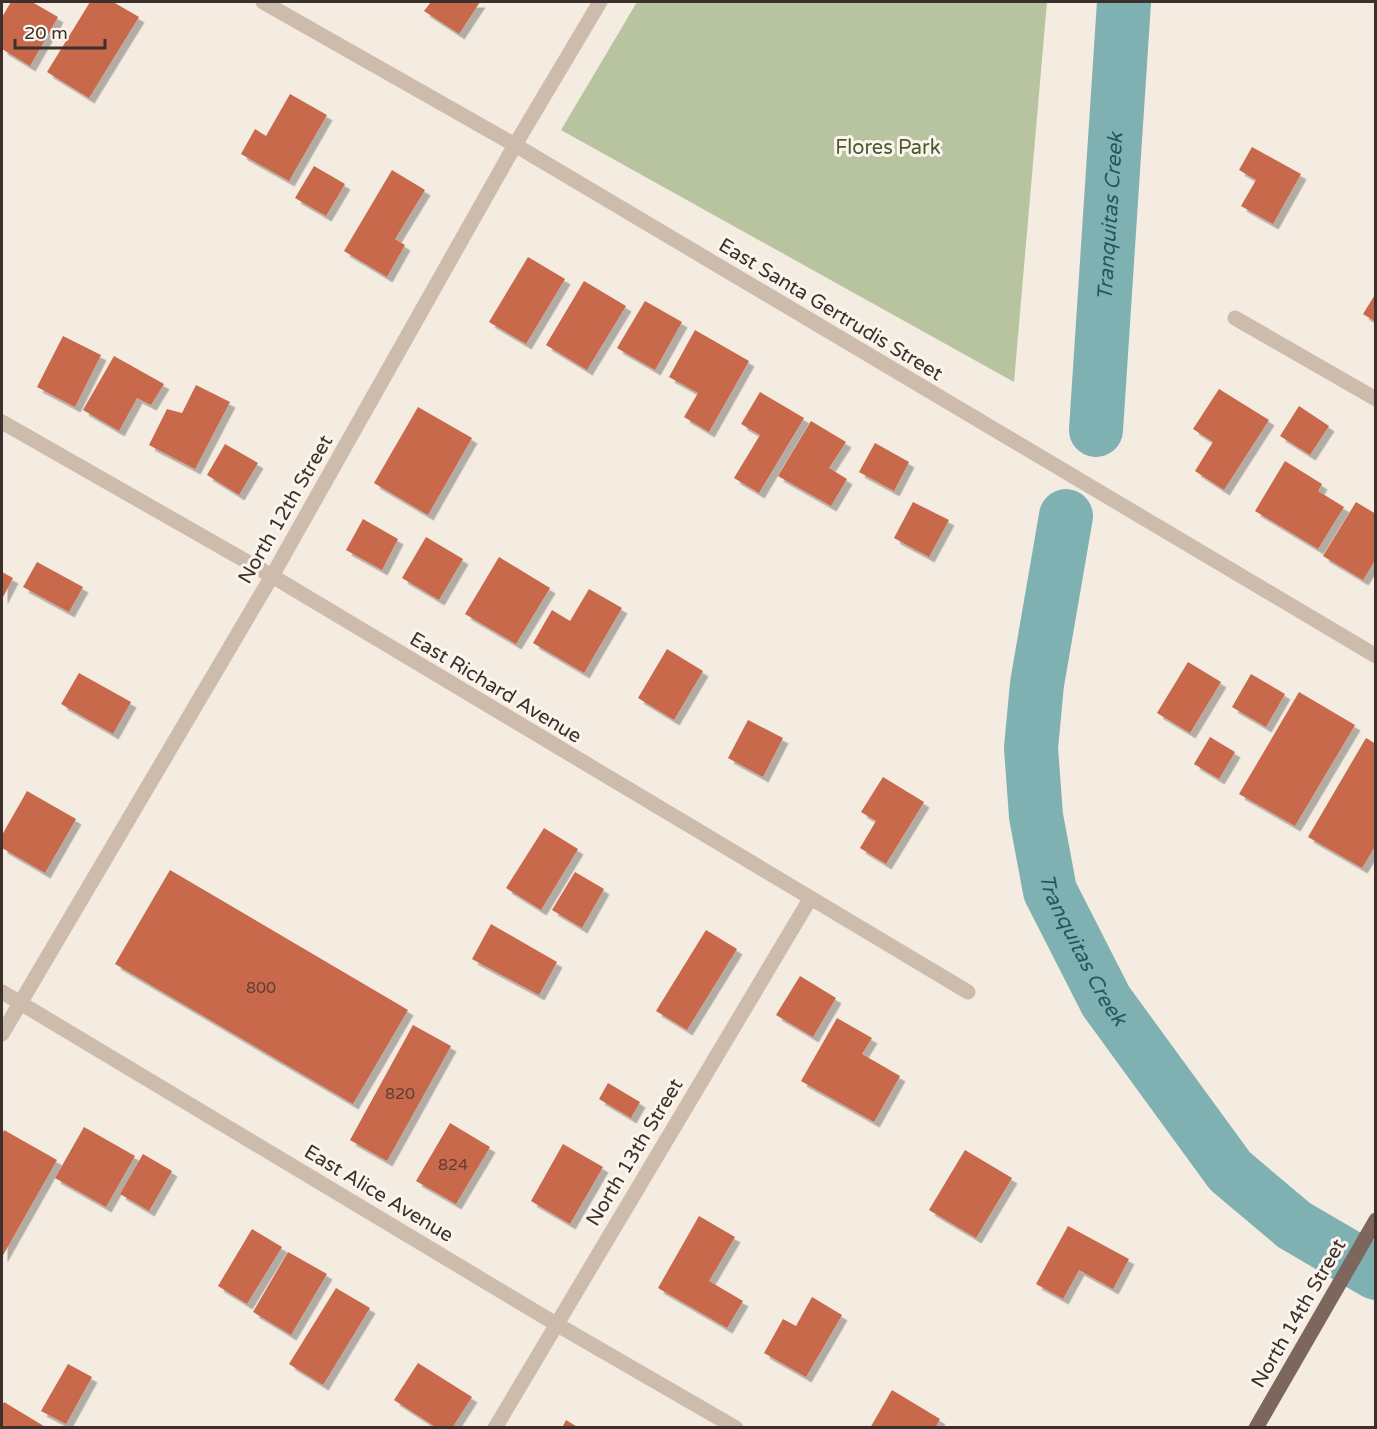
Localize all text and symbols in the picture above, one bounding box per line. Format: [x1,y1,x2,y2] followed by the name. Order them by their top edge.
[15,12,105,50] scale bar
[24,22,68,44] text: 20 m
[1093,130,1129,301] water label: Tranquitas Creek
[835,136,941,160] park label: Flores Park
[714,233,947,386] street label: East Santa Gertrudis Street
[233,430,338,588] street label: North 12th Street
[405,627,586,749] street label: East Richard Avenue
[1034,872,1133,1032] water label: Tranquitas Creek
[246,978,276,998] house number: 800
[581,1074,689,1231] street label: North 13th Street
[385,1084,415,1104] house number: 820
[300,1140,457,1248] street label: East Alice Avenue
[438,1155,468,1175] house number: 824
[1246,1234,1351,1392] street label: North 14th Street

